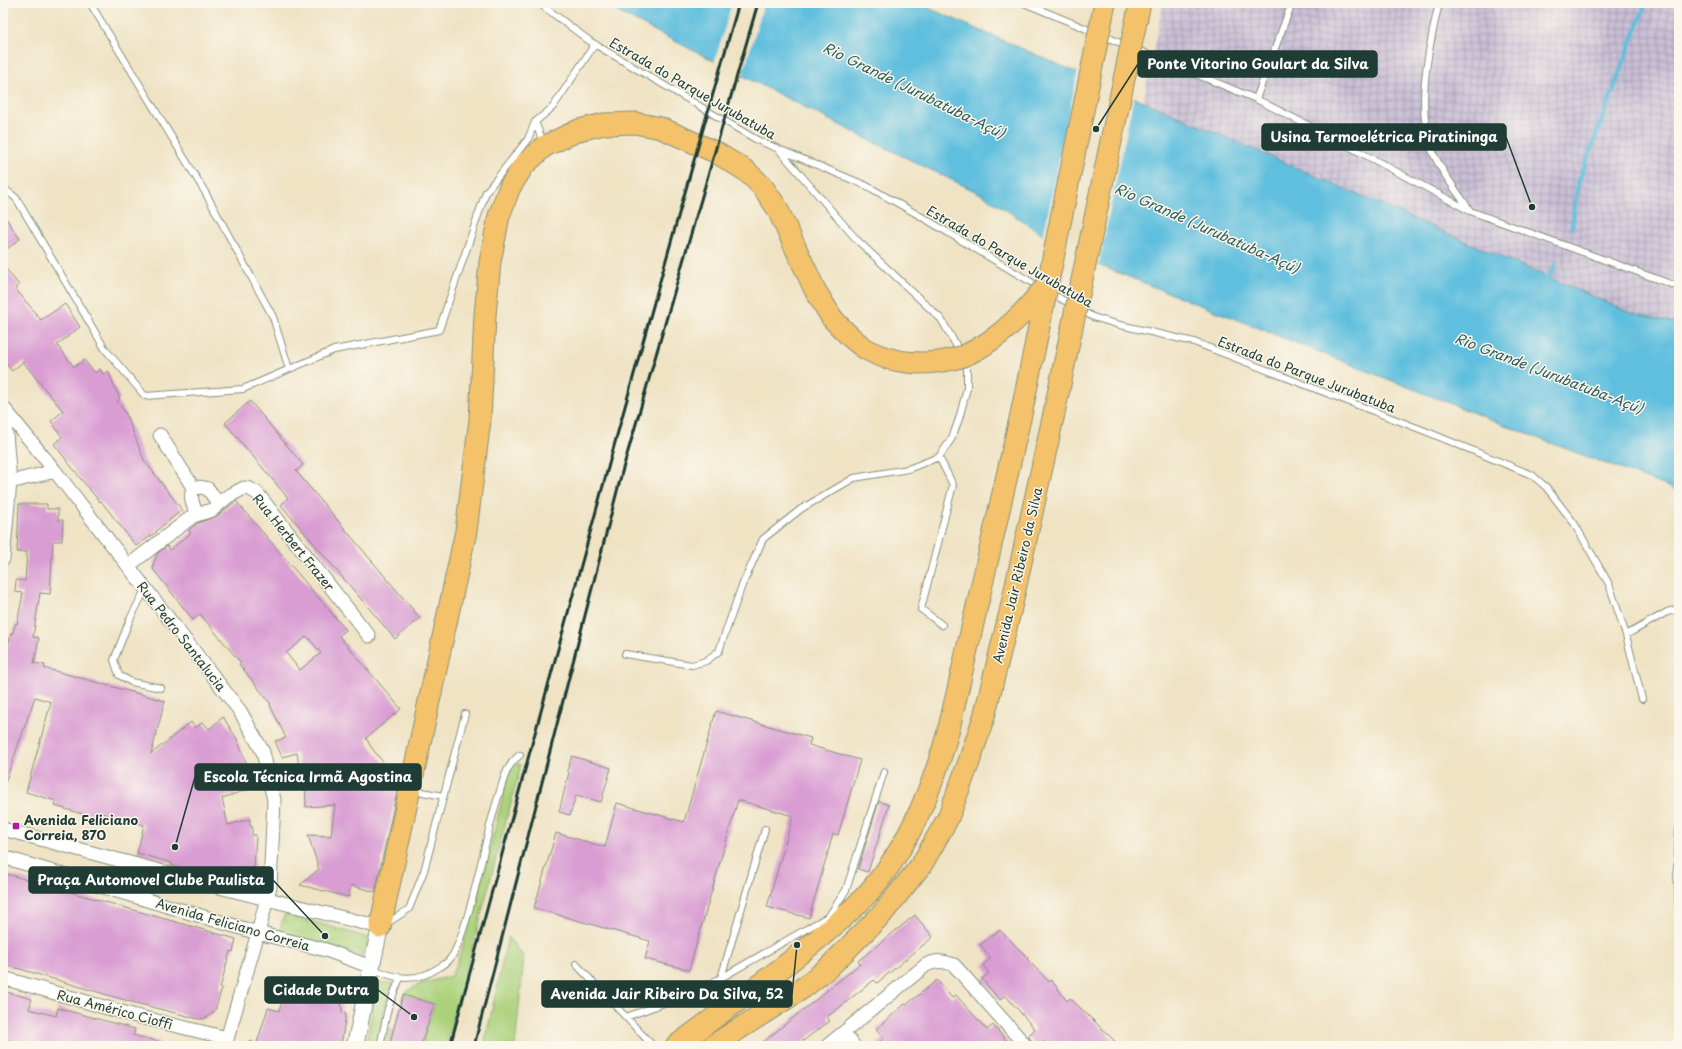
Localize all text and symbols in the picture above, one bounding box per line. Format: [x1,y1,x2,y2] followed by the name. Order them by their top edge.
[606,32,781,144] street label: Estrada do Parque Jurubatuba
[819,37,1010,144] water label: Rio Grande (Jurubatuba-Açú)
[1138,51,1377,77] callout: Ponte Vitorino Goulart da Silva
[1147,53,1369,74] text: Ponte Vitorino Goulart da Silva
[1262,124,1506,150] callout: Usina Termoelétrica Piratininga
[1270,126,1498,147] text: Usina Termoelétrica Piratininga
[1111,178,1304,279] water label: Rio Grande (Jurubatuba-Açú)
[923,200,1098,312] street label: Estrada do Parque Jurubatuba
[1452,327,1648,419] water label: Rio Grande (Jurubatuba-Açú)
[1215,331,1400,417] street label: Estrada do Parque Jurubatuba
[987,485,1047,665] street label: Avenida Jair Ribeiro da Silva
[249,489,340,595] street label: Rua Herbert Frazer
[133,577,231,695] street label: Rua Pedro Santalucia
[195,764,421,790] callout: Escola Técnica Irmã Agostina
[204,766,413,787] text: Escola Técnica Irmã Agostina
[23,810,138,844] place label: Avenida Feliciano Correia, 870
[11,821,21,831] marker: Avenida Feliciano Correia, 870
[29,867,273,893] callout: Praça Automovel Clube Paulista
[37,869,265,890] text: Praça Automovel Clube Paulista
[154,893,312,955] street label: Avenida Feliciano Correia
[265,977,378,1003] callout: Cidade Dutra
[273,979,370,1000] text: Cidade Dutra
[542,981,792,1007] callout: Avenida Jair Ribeiro Da Silva, 52
[549,983,784,1004] text: Avenida Jair Ribeiro Da Silva, 52
[55,984,175,1034] street label: Rua Américo Cioffi

